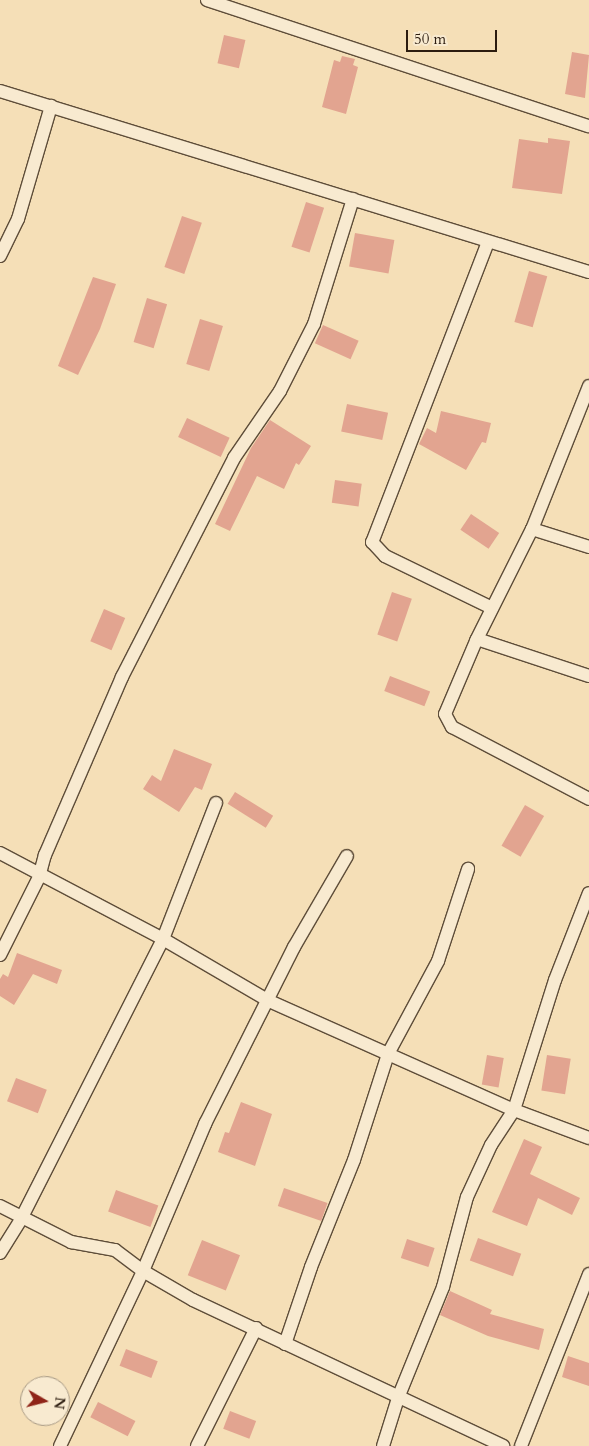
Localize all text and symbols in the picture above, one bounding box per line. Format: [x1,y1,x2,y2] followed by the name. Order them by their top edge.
[409,20,500,52] scale bar
[414,29,446,49] text: 50 m
[20,1376,70,1426] north arrow
[49,1396,70,1410] text: N

